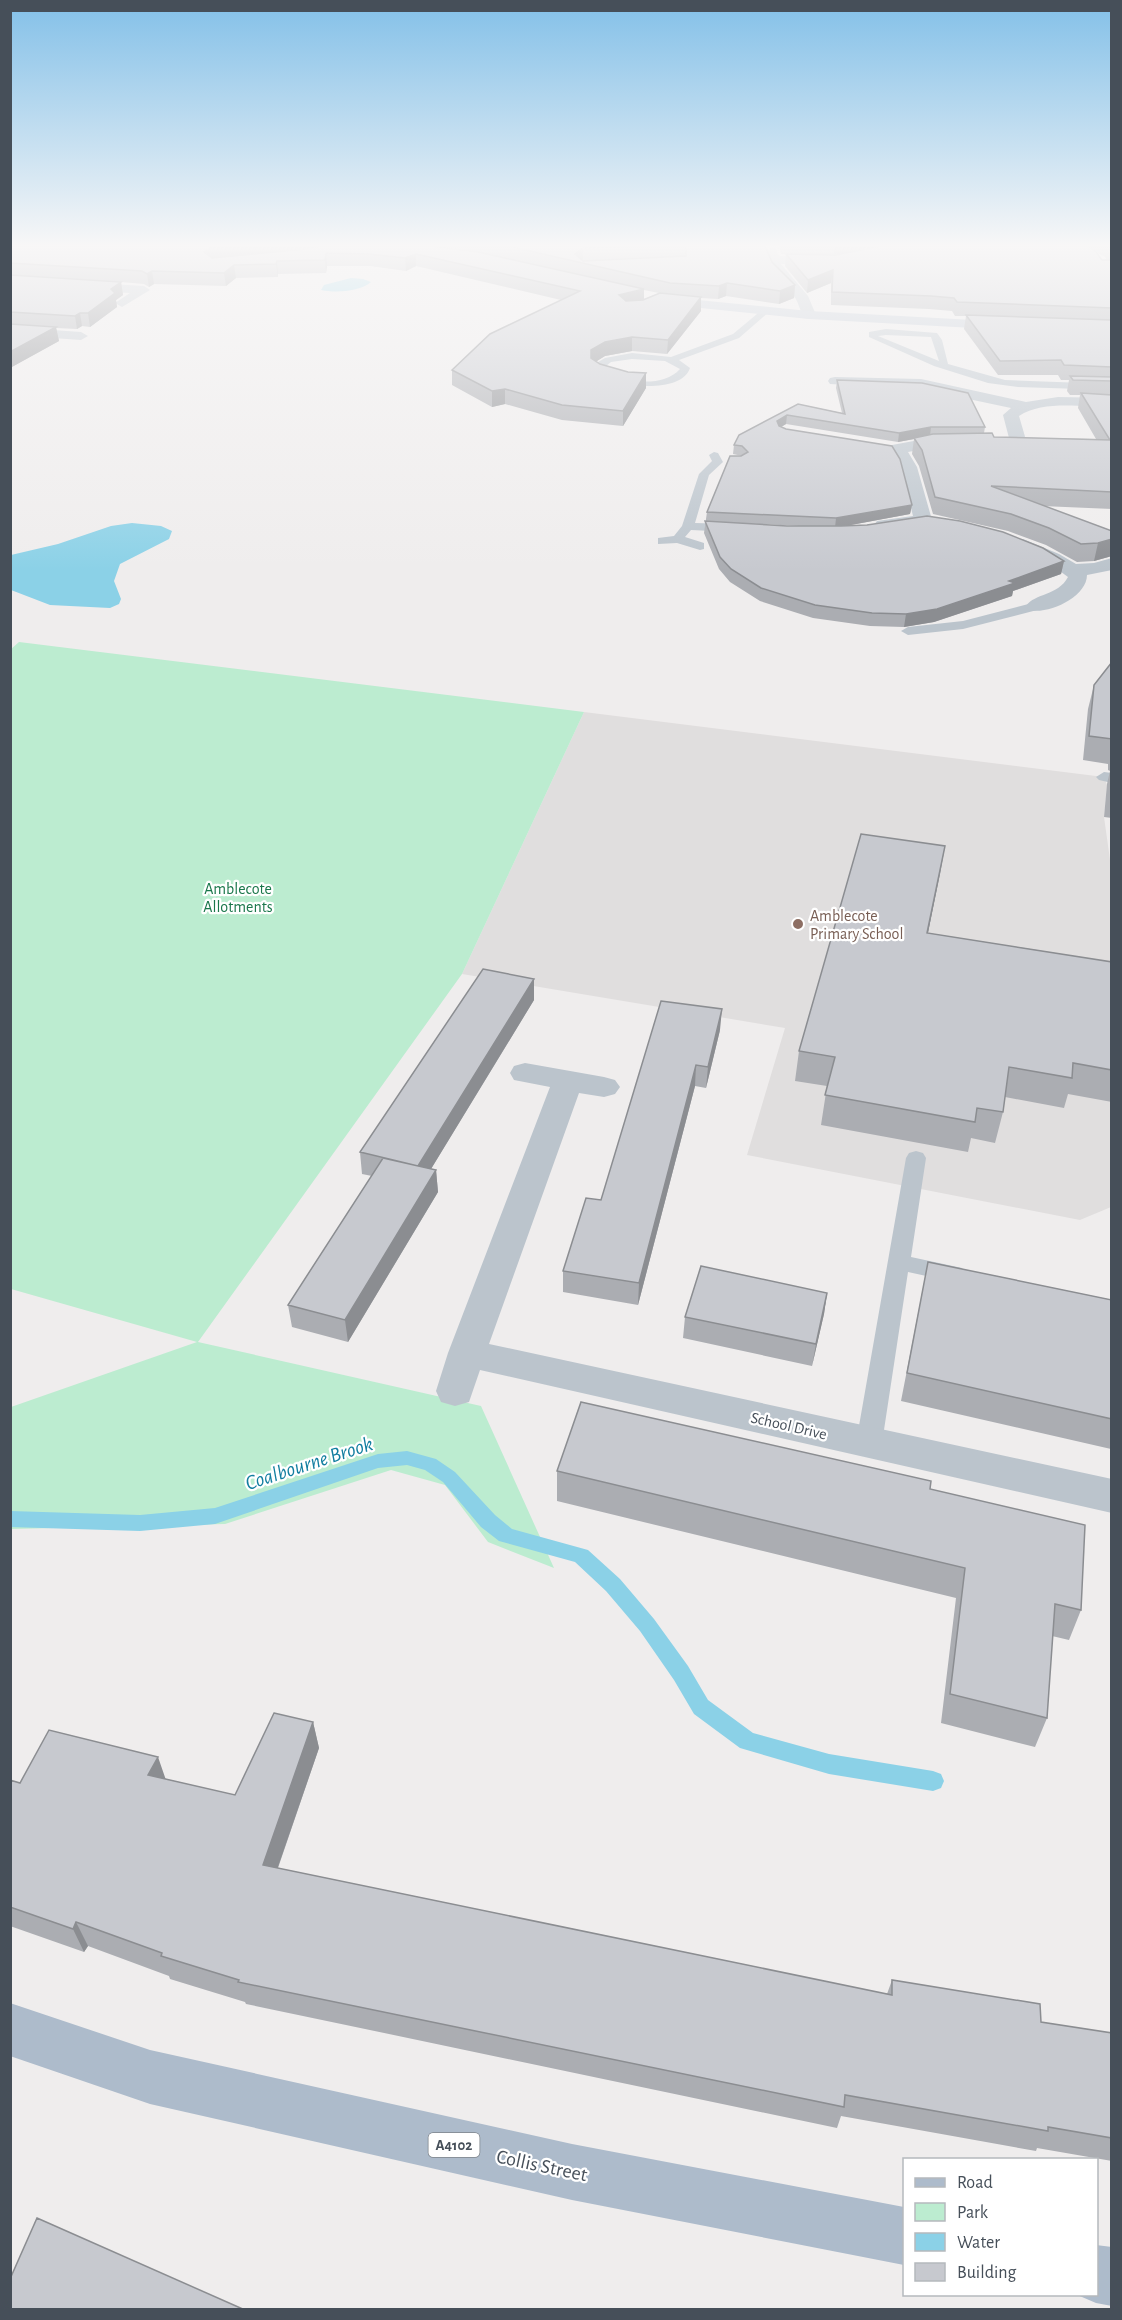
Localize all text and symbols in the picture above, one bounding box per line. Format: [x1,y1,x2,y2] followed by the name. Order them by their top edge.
[203,881,273,915] park label: Amblecote Allotments
[810,908,903,943] place label: Amblecote Primary School
[791,917,805,931] marker: Amblecote Primary School
[749,1409,828,1442] street label: School Drive
[243,1433,376,1494] water label: Coalbourne Brook
[428,2133,480,2157] road number: A4102
[495,2147,590,2185] street label: Collis Street
[903,2158,1098,2296] legend
[957,2174,993,2192] text: Road
[957,2204,989,2222] text: Park
[957,2234,1000,2252] text: Water
[957,2264,1017,2282] text: Building

